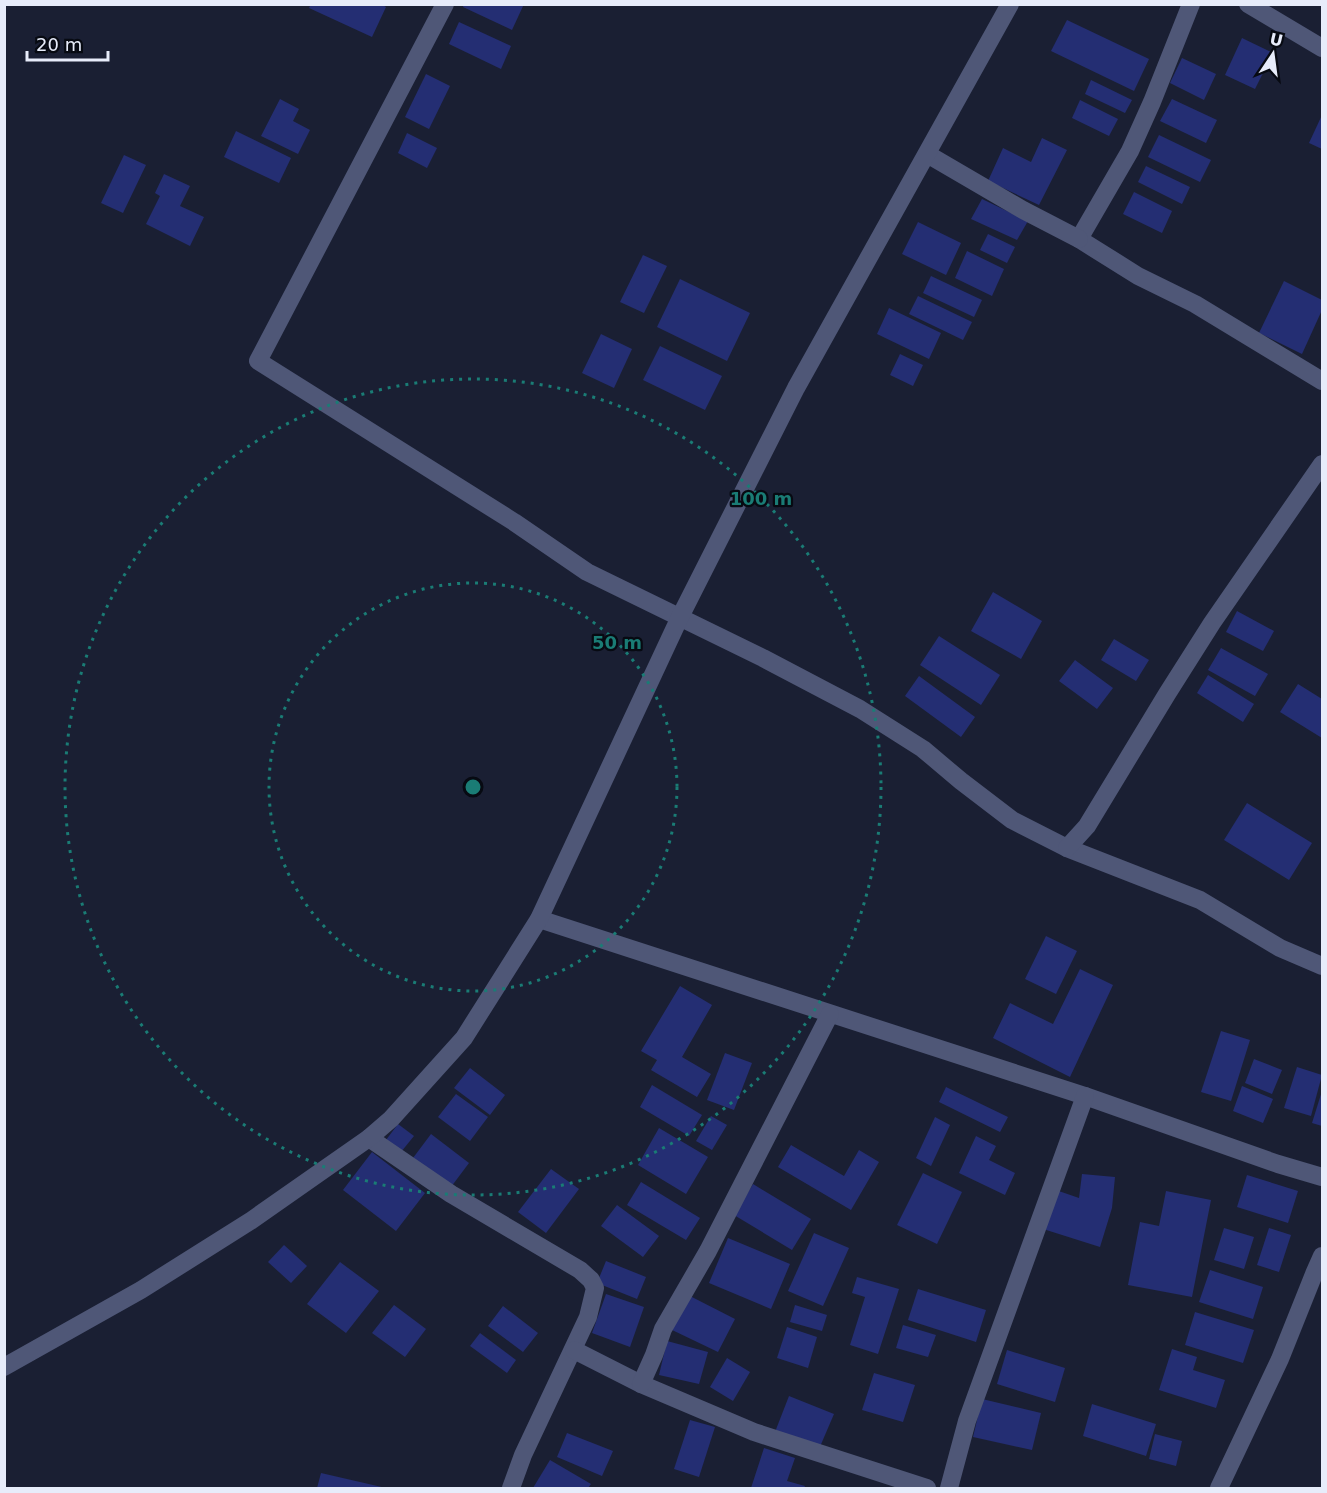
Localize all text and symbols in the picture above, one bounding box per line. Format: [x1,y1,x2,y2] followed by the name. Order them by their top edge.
[27,24,108,62] scale bar
[1243,24,1303,84] north arrow
[1268,29,1285,51] text: U
[36,34,82,55] text: 20 m
[730,488,792,509] text: 100 m
[592,632,642,653] text: 50 m
[463,777,483,797] centre of rings

